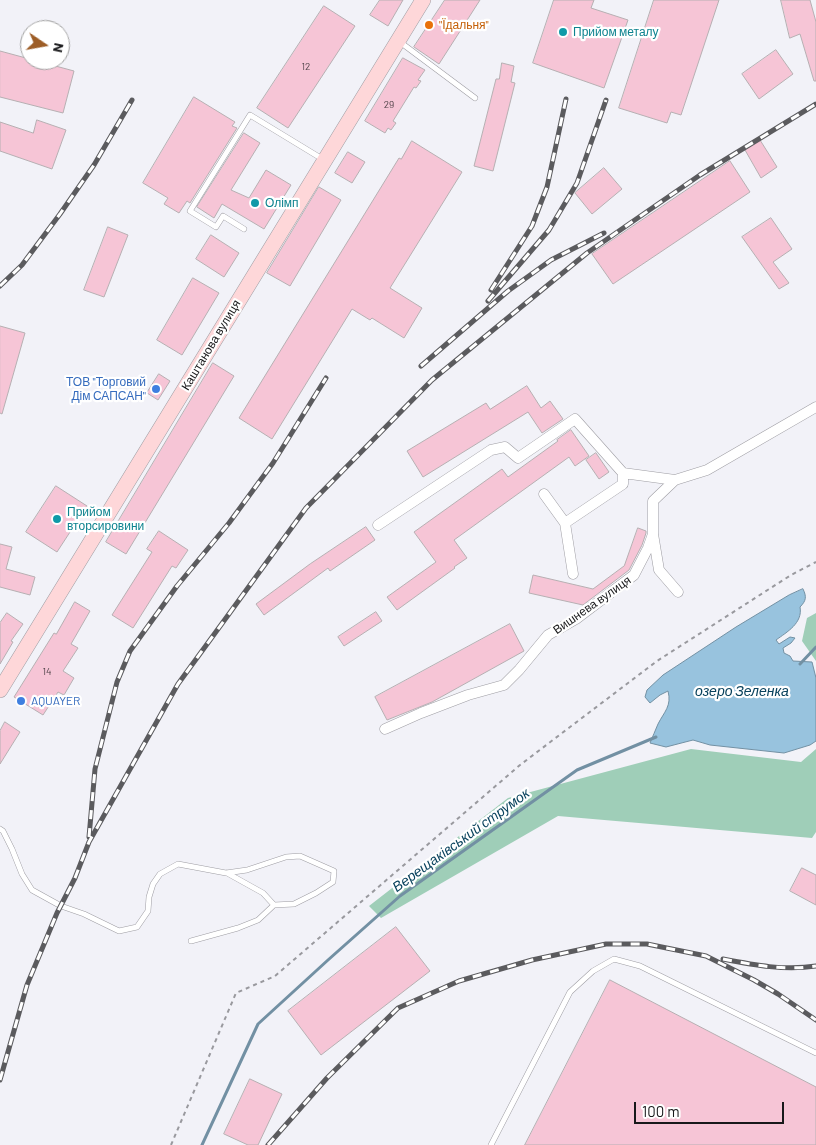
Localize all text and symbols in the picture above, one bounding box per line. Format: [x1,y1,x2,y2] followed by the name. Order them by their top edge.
[439,18,489,32] place label: "Їдальня"
[423,19,435,31] marker: "Їдальня"
[20,20,70,70] north arrow
[573,25,659,39] place label: Прийом металу
[557,26,569,38] marker: Прийом металу
[50,42,68,54] text: N
[302,61,310,73] house number: 12
[384,99,394,111] house number: 29
[265,196,299,210] place label: Олімп
[249,197,261,209] marker: Олімп
[178,297,244,393] street label: Каштанова вулиця
[66,375,146,403] place label: ТОВ "Торговий Дім САПСАН"
[150,383,162,395] marker: ТОВ "Торговий Дім САПСАН"
[67,505,144,533] place label: Прийом вторсировини
[51,513,63,525] marker: Прийом вторсировини
[550,573,634,637] street label: Вишнева вулиця
[42,666,52,678] house number: 14
[695,683,789,699] water label: озеро Зеленка
[31,694,80,708] place label: AQUAYER
[15,695,27,707] marker: AQUAYER
[389,785,533,895] water label: Верещаківський струмок
[636,1092,786,1124] scale bar
[642,1102,680,1120] text: 100 m

